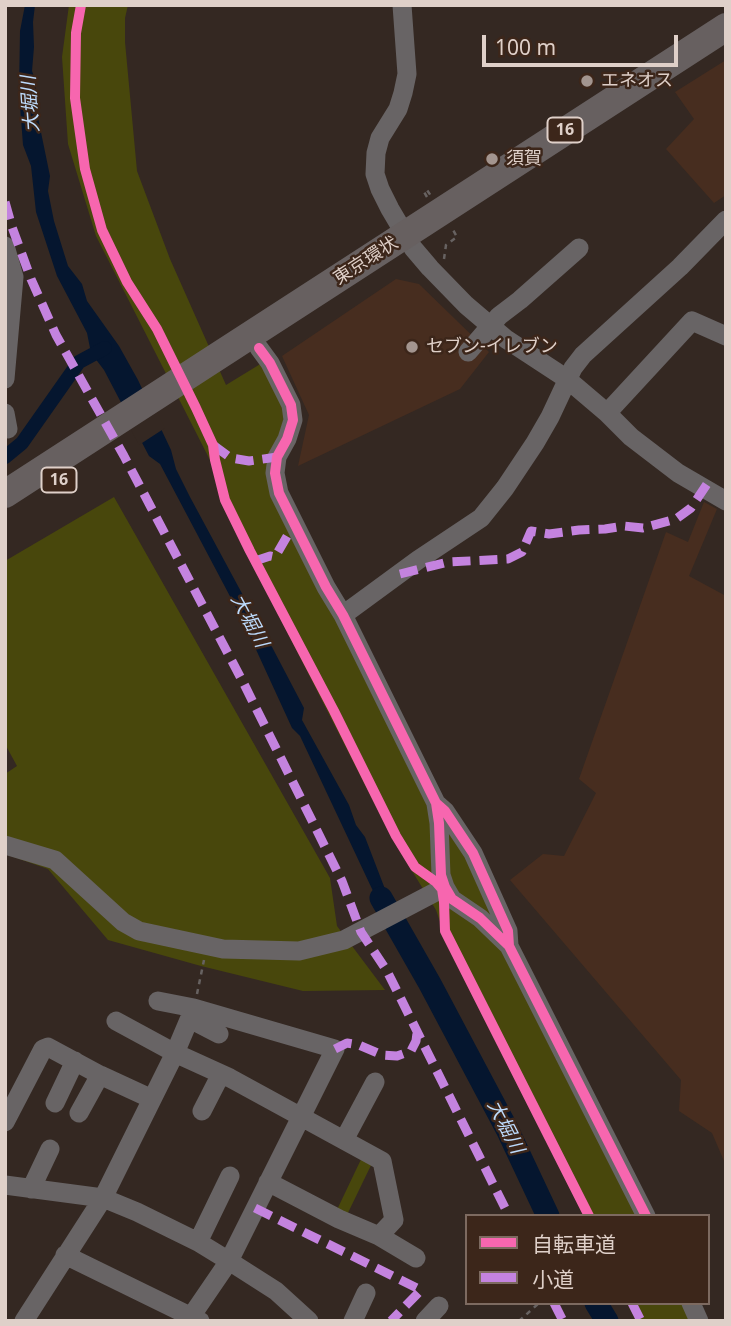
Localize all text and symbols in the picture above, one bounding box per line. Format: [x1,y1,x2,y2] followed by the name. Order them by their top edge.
[486,21,682,65] scale bar
[495,33,556,61] text: 100 m
[601,70,673,92] place label: エネオス
[579,73,595,89] marker: エネオス
[18,75,44,133] water label: 大堀川
[548,118,582,142] road number: 16
[506,148,542,170] place label: 須賀
[484,151,500,167] marker: 須賀
[330,232,402,290] street label: 東京環状
[426,336,558,358] place label: セブン-イレブン
[404,339,420,355] marker: セブン-イレブン
[42,467,76,492] road number: 16
[226,590,272,652] water label: 大堀川
[482,1096,528,1158] water label: 大堀川
[465,1214,710,1305] legend
[532,1230,616,1258] text: 自転車道
[532,1265,574,1293] text: 小道

